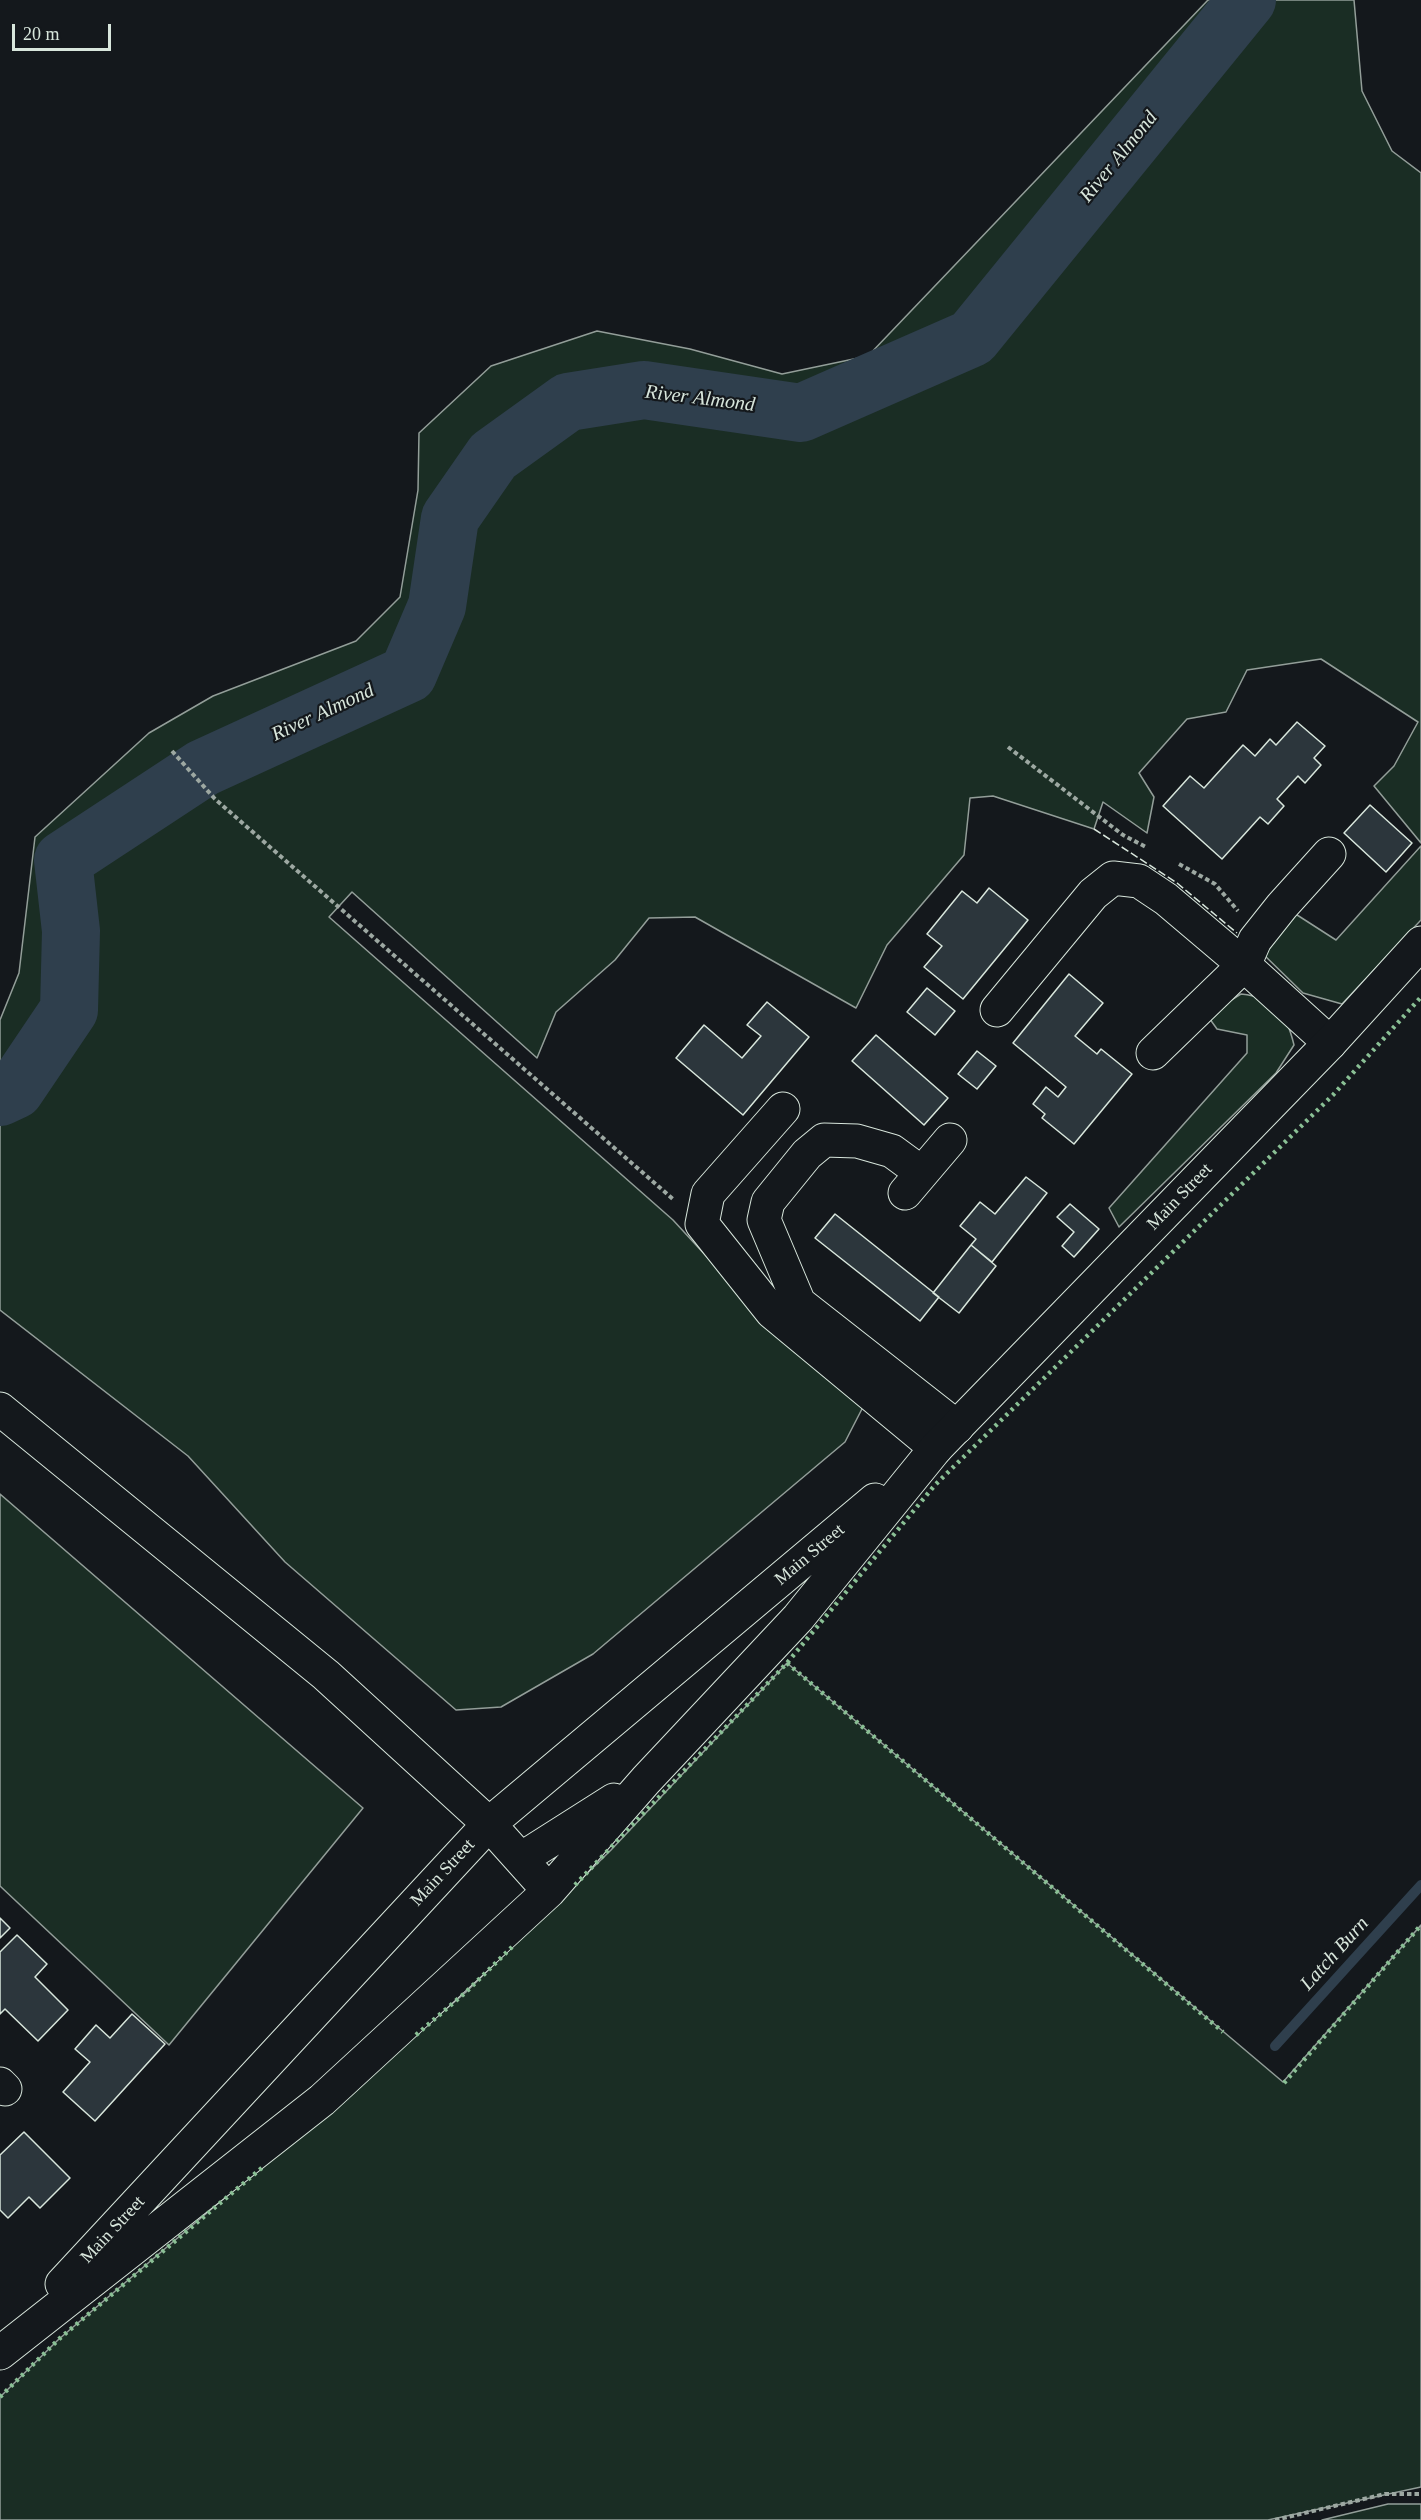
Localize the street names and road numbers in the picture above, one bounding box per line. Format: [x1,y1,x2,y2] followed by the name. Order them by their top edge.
[1143,1159,1217,1235] street label: Main Street
[771,1520,849,1590] street label: Main Street
[406,1835,480,1911] street label: Main Street
[76,2192,150,2268] street label: Main Street

